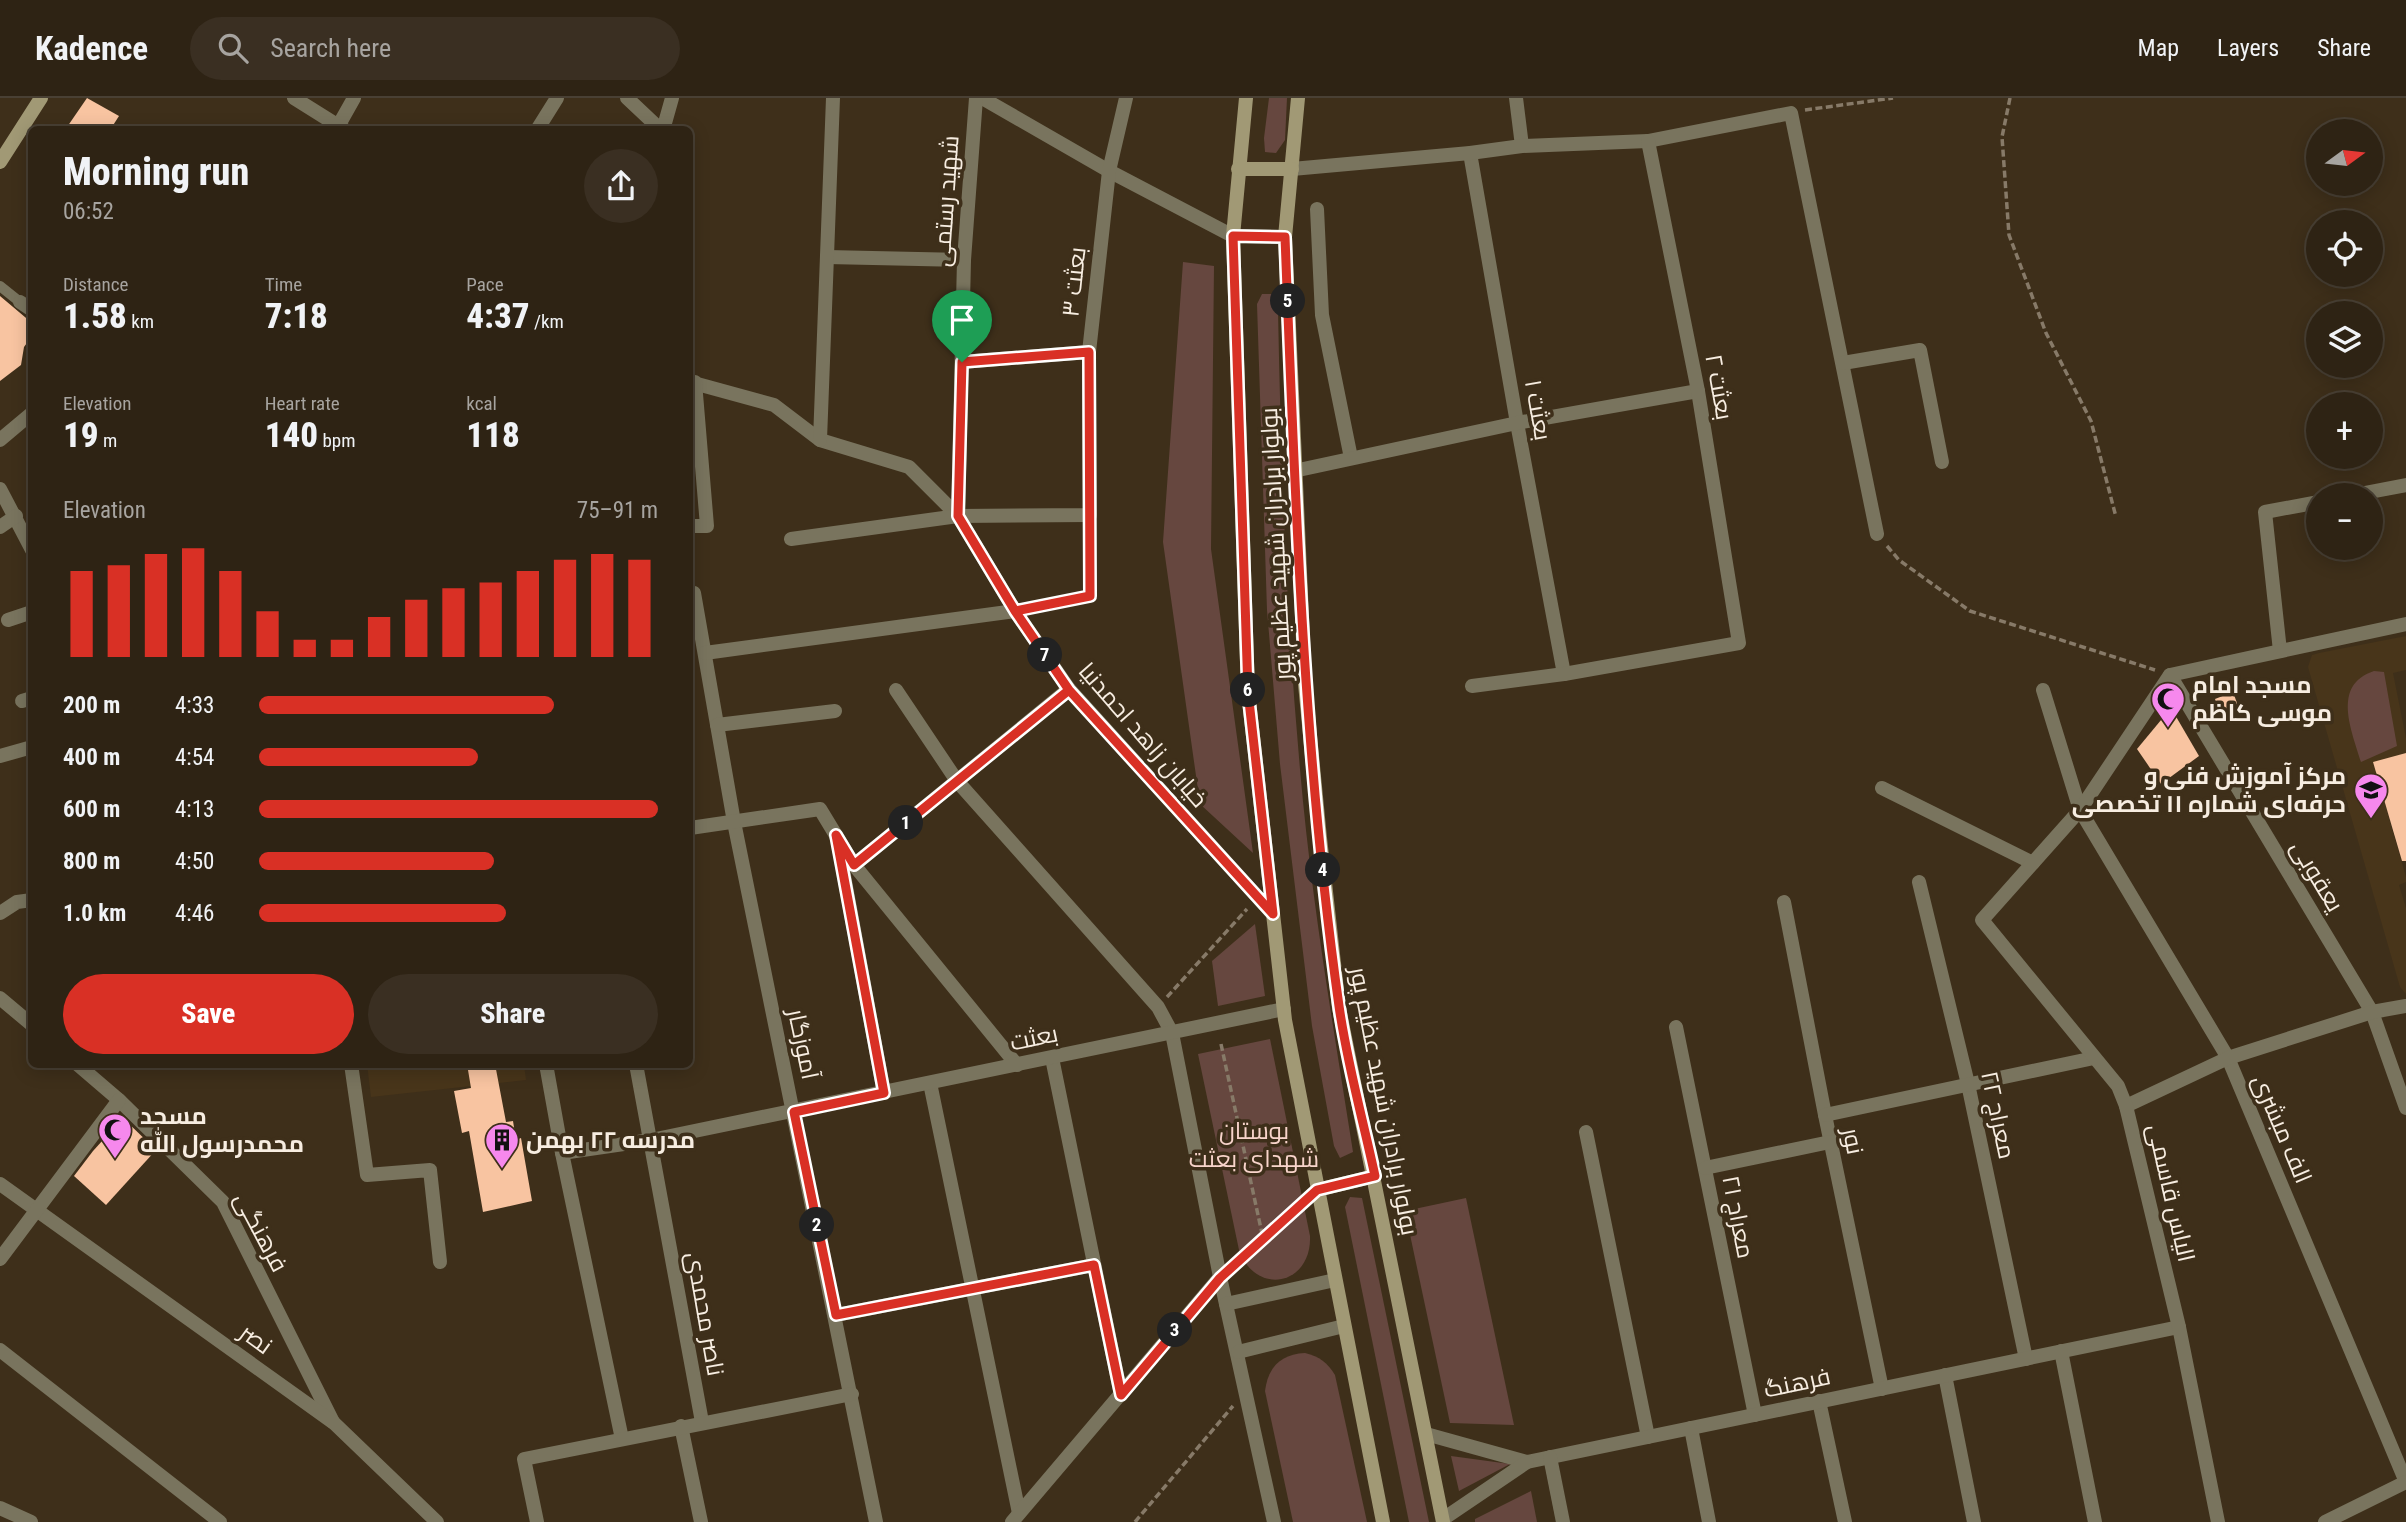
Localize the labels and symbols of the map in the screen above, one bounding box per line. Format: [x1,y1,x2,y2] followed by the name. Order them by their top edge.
[2306,119,2384,196] north arrow
[927,134,965,268] street label: شهید رستمی
[1056,246,1092,318] street label: بعثت ۳
[1270,284,1306,318] pin: 5
[932,290,992,362] pin
[1699,352,1739,422] street label: بعثت ۲
[1519,377,1557,443] street label: بعثت ۱
[1255,407,1299,683] street label: بولوار برادران شهید عظیم‌ پور
[1028,638,1062,672] pin: 7
[1073,657,1213,813] street label: خیابان زاهد احمدنیا
[2192,671,2332,729] place label: مسجد امام موسی کاظم
[1230,672,1266,708] pin: 6
[2149,680,2187,729] mosque icon: مسجد امام موسی کاظم
[2072,762,2346,818] place label: مرکز آموزش فنی و حرفه‌ای شماره ۱۱ تخصصی
[2352,771,2390,820] school or university icon: مرکز آموزش فنی و حرفه‌ای شماره ۱۱ تخصصی
[888,806,923,840] pin: 1
[2285,835,2350,917] street label: یعقوبی
[1306,852,1340,888] pin: 4
[1342,962,1424,1238] street label: بولوار برادران شهید عظیم‌ پور
[781,1004,824,1082] street label: آموزگار
[1007,1019,1061,1057] street label: بعثت
[1973,1069,2021,1162] street label: معراج ۲۲
[2247,1070,2317,1188] street label: الف مبشری
[140,1102,304,1158] place label: مسجد محمدرسول الله
[96,1111,134,1160] mosque icon: مسجد محمدرسول الله
[1189,1117,1319,1173] park label: بوستان شهدای بعثت
[483,1121,521,1170] building icon: مدرسه ۲۲ بهمن
[2142,1121,2200,1265] street label: الیاس قاسمی
[1836,1123,1869,1157] street label: نور
[526,1126,695,1154] place label: مدرسه ۲۲ بهمن
[1714,1173,1760,1261] street label: معراج ۲۱
[228,1187,294,1277] street label: فرهنگی
[800,1208,834,1242] pin: 2
[680,1250,730,1378] street label: ناصر محمدی
[1158,1312,1192,1348] pin: 3
[233,1317,278,1360] street label: نصر
[1761,1362,1833,1404] street label: فرهنگ

